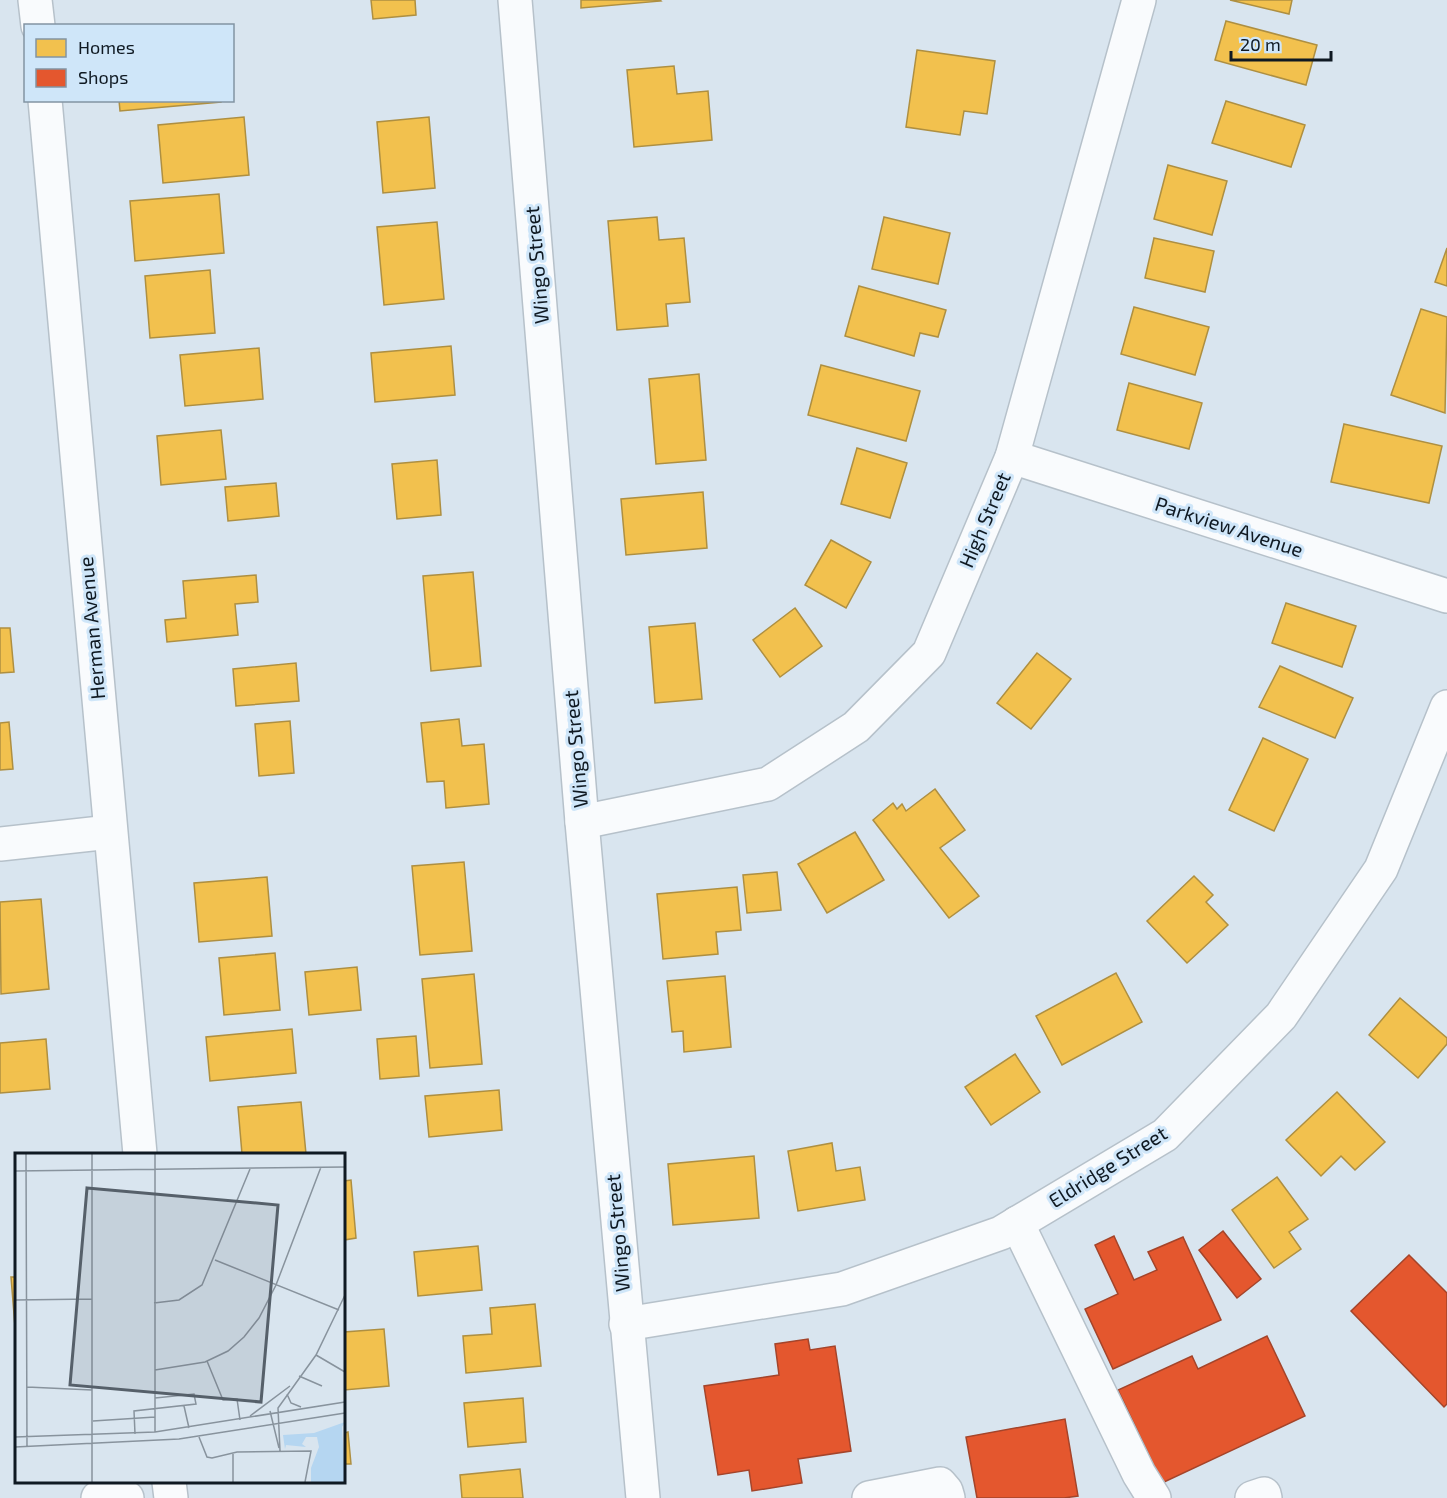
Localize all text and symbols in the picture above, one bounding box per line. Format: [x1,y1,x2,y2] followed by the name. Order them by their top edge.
[24,24,234,102] legend
[1231,24,1332,62] scale bar
[1240,33,1281,55] text: 20 m
[78,36,135,58] text: Homes
[78,66,128,88] text: Shops
[519,205,553,325] street label: Wingo Street
[953,468,1015,571] street label: High Street
[1152,491,1306,561] street label: Parkview Avenue
[73,556,109,700] street label: Herman Avenue
[558,689,592,809] street label: Wingo Street
[1044,1120,1171,1212] street label: Eldridge Street
[15,1153,345,1483] inset map
[600,1173,634,1293] street label: Wingo Street

